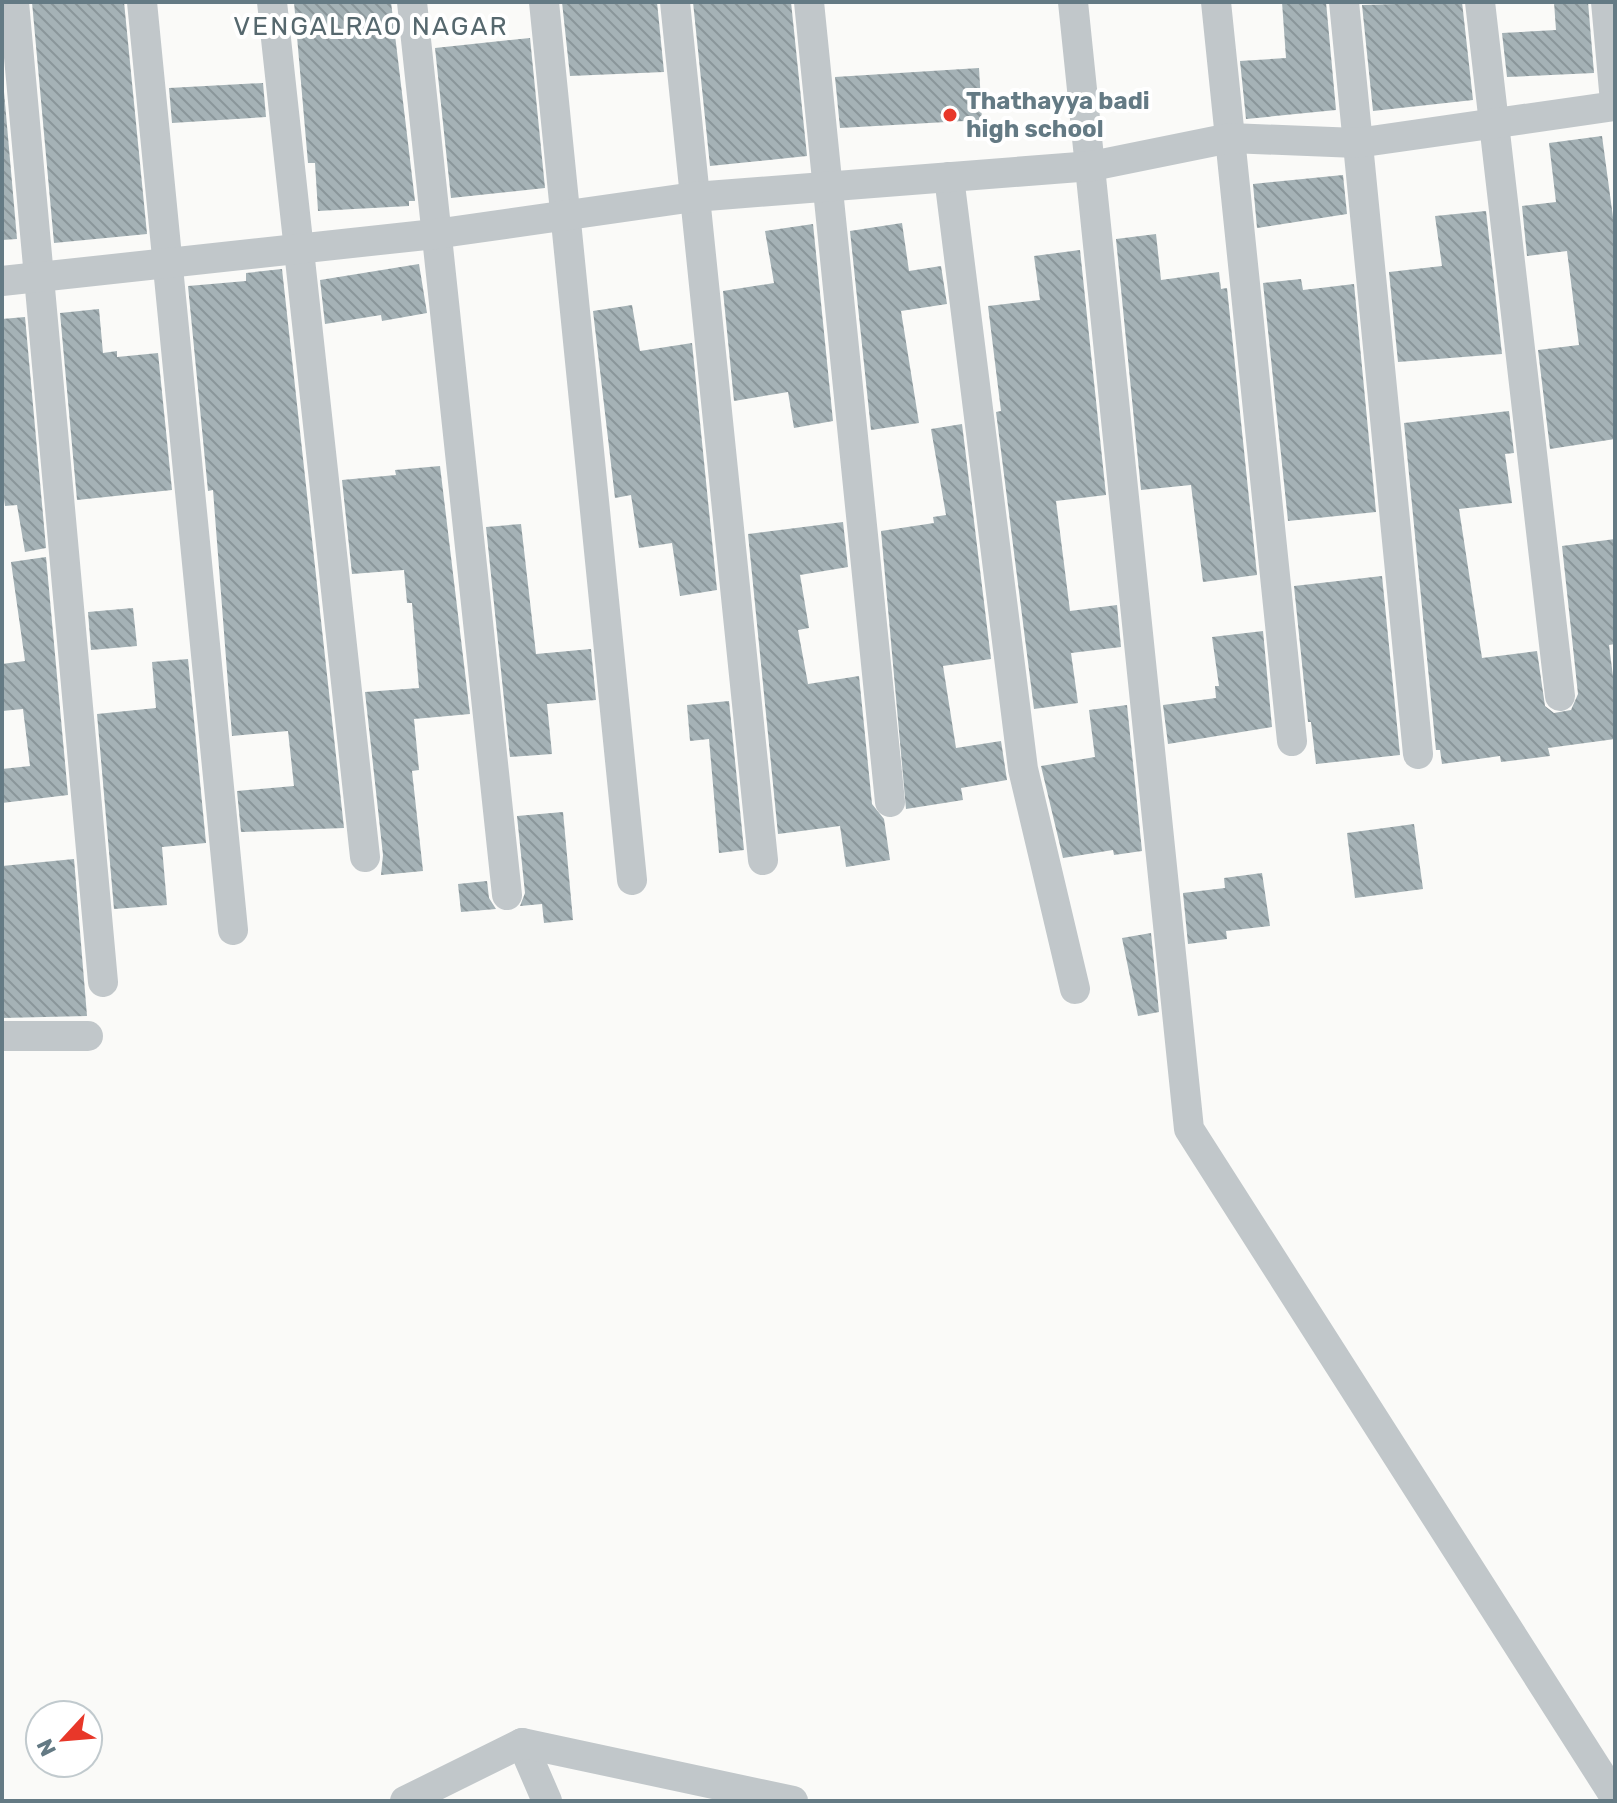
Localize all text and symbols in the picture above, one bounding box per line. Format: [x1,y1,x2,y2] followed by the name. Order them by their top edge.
[233,11,509,42] district label: VENGALRAO NAGAR
[966,87,1150,143] place label: Thathayya badi high school
[941,106,959,124] marker: Thathayya badi high school
[24,1699,104,1779] north arrow
[31,1735,62,1761] text: N

